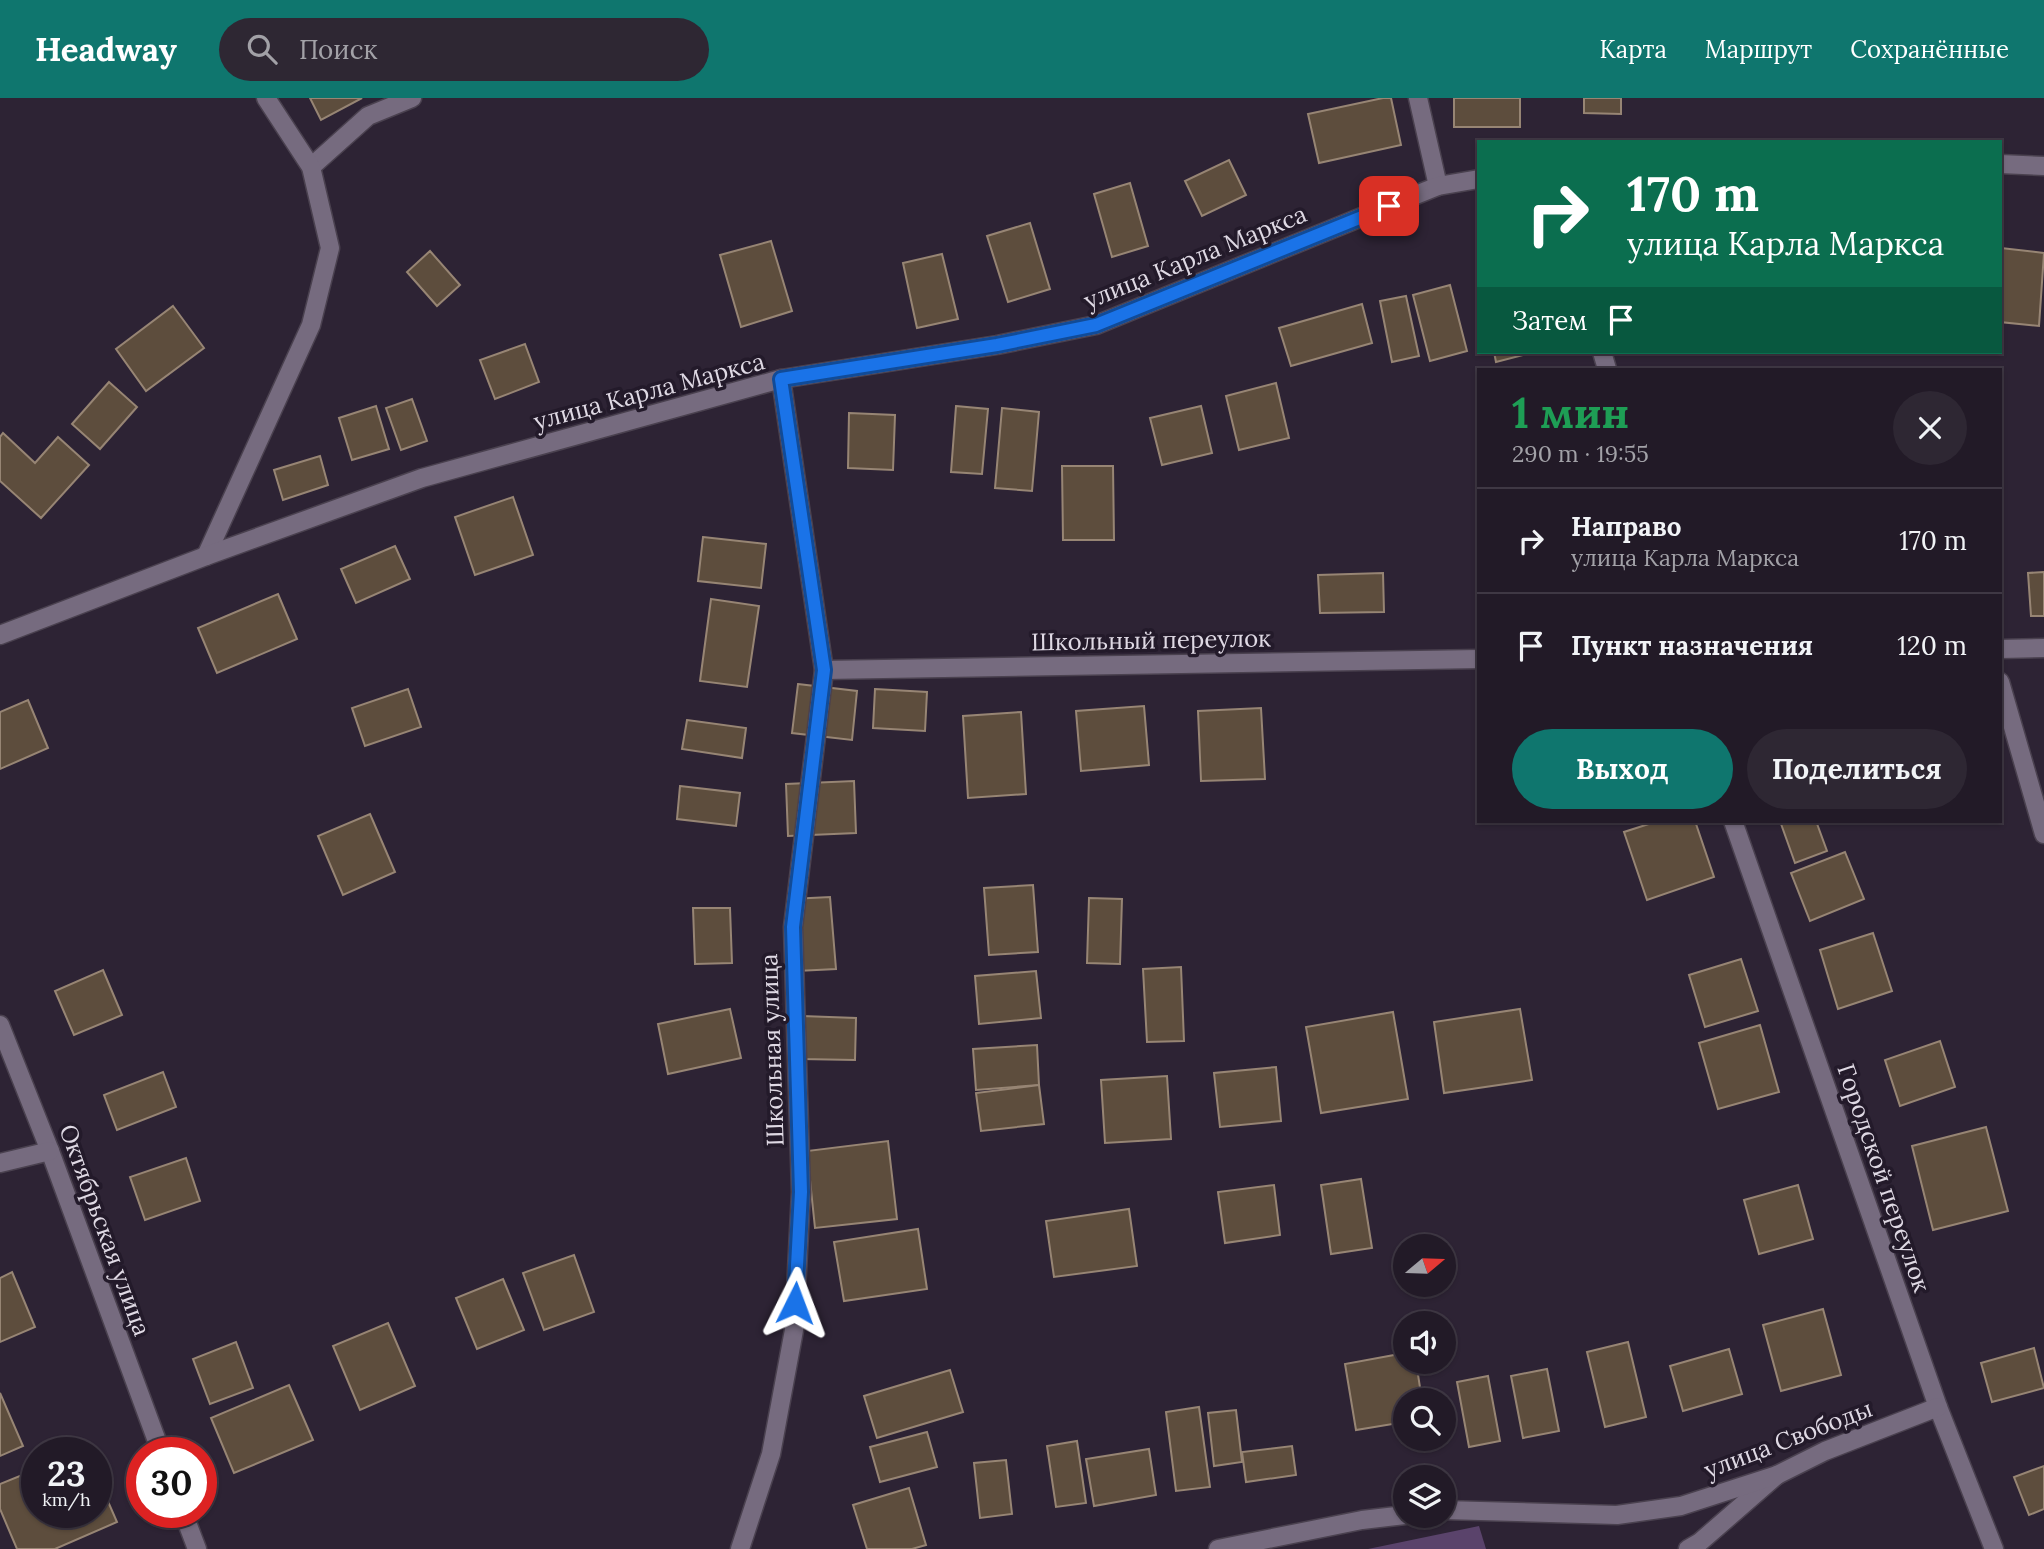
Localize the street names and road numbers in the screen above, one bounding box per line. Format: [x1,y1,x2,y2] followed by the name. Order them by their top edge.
[1079,198,1311,316] street label: улица Карла Маркса
[530,345,768,437] street label: улица Карла Маркса
[1031,622,1271,658] street label: Школьный переулок
[753,953,791,1147] street label: Школьная улица
[1830,1060,1938,1296] street label: Городской переулок
[52,1120,158,1340] street label: Октябрьская улица
[1699,1393,1877,1485] street label: улица Свободы

